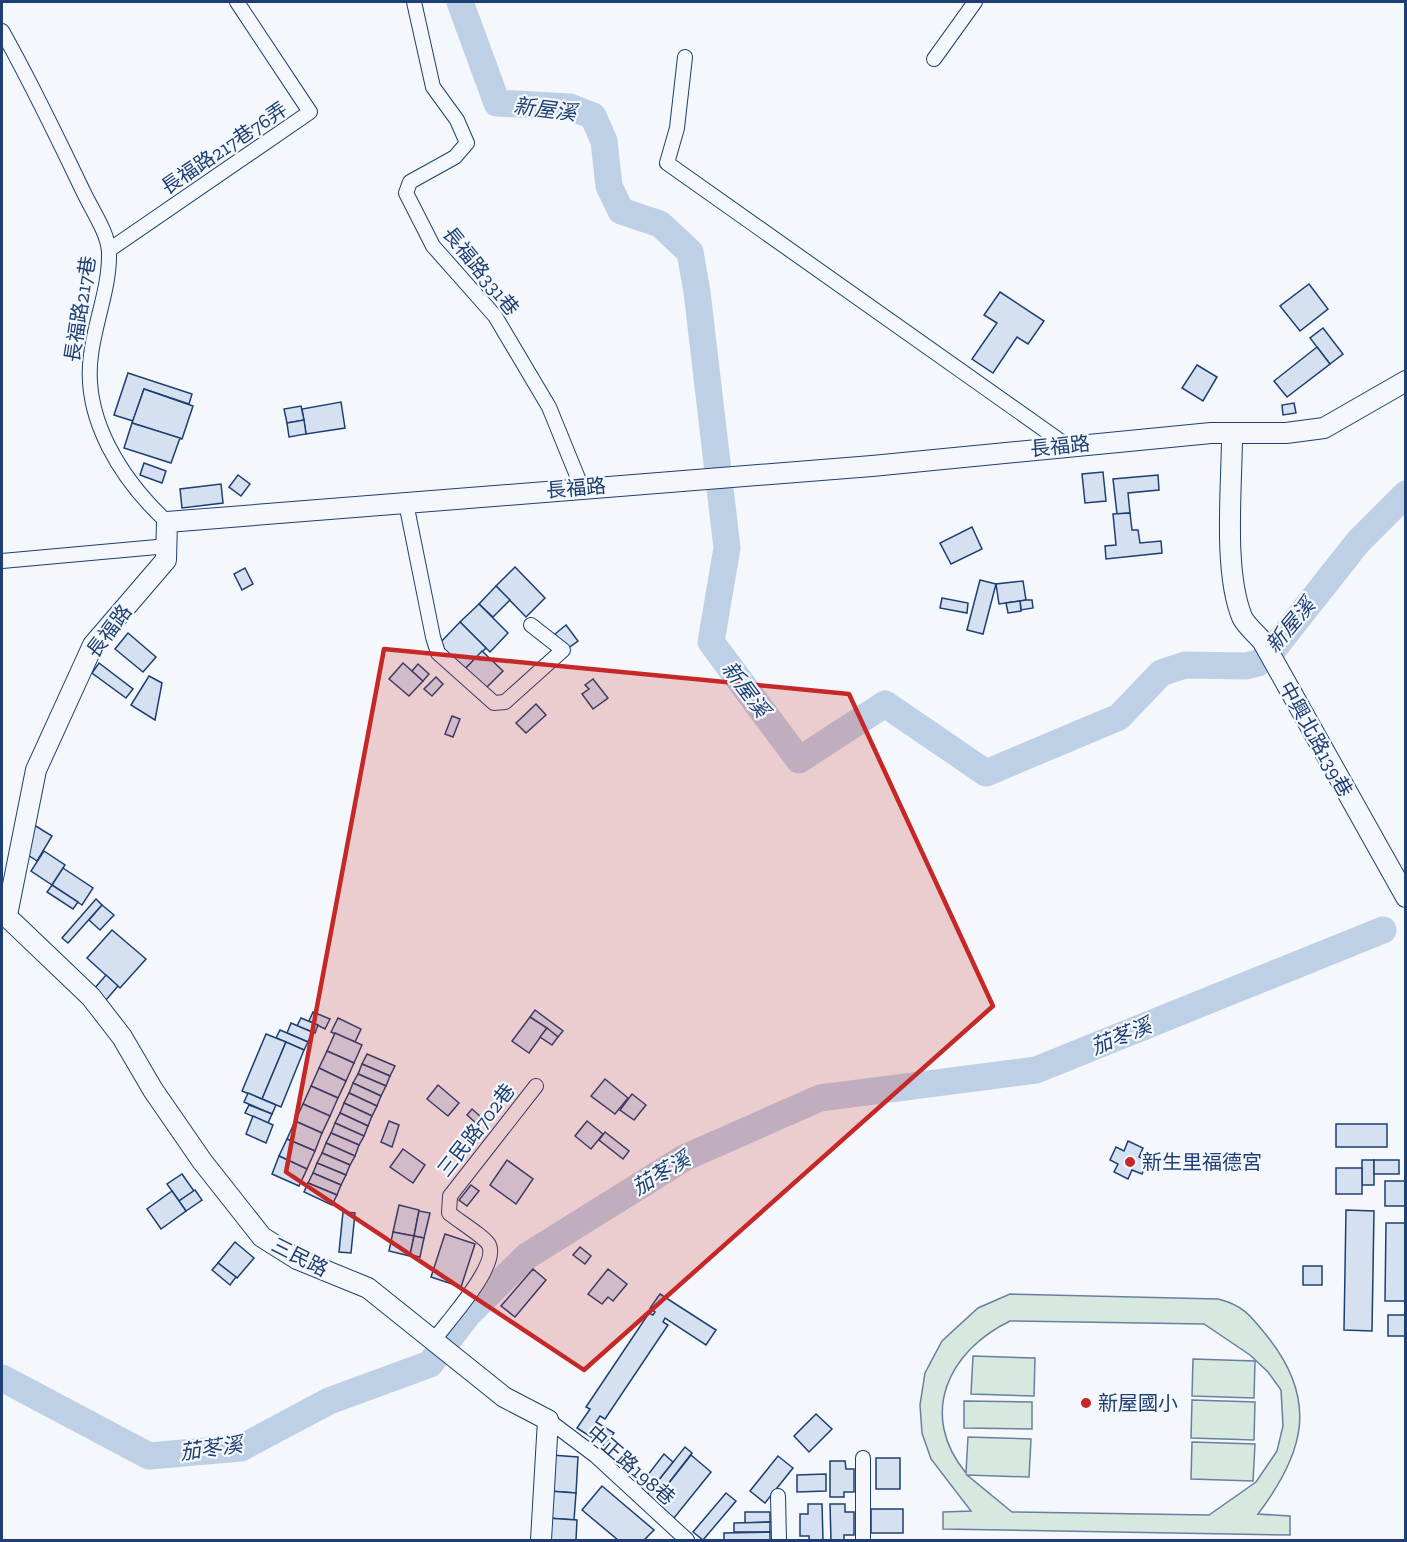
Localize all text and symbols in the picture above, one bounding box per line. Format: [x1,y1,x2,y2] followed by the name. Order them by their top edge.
[512,93,581,126] water label: 新屋溪
[156,97,292,199] street label: 長福路217巷76弄
[438,222,524,320] street label: 長福路331巷
[60,254,100,364] street label: 長福路217巷
[1029,431,1091,461] street label: 長福路
[545,473,607,503] street label: 長福路
[1260,591,1322,657] water label: 新屋溪
[81,600,137,662] street label: 長福路
[717,656,777,724] water label: 新屋溪
[1274,677,1358,801] street label: 中興北路139巷
[1087,1011,1158,1059] water label: 茄苳溪
[432,1079,520,1181] street label: 三民路702巷
[628,1145,697,1200] water label: 茄苳溪
[1142,1150,1262,1174] place label: 新生里福德宮
[1123,1155,1137,1169] marker: 新生里福德宮
[268,1233,332,1281] street label: 三民路
[1098,1391,1178,1415] place label: 新屋國小
[1079,1396,1093,1410] marker: 新屋國小
[582,1420,680,1510] street label: 中正路198巷
[178,1431,247,1465] water label: 茄苳溪

